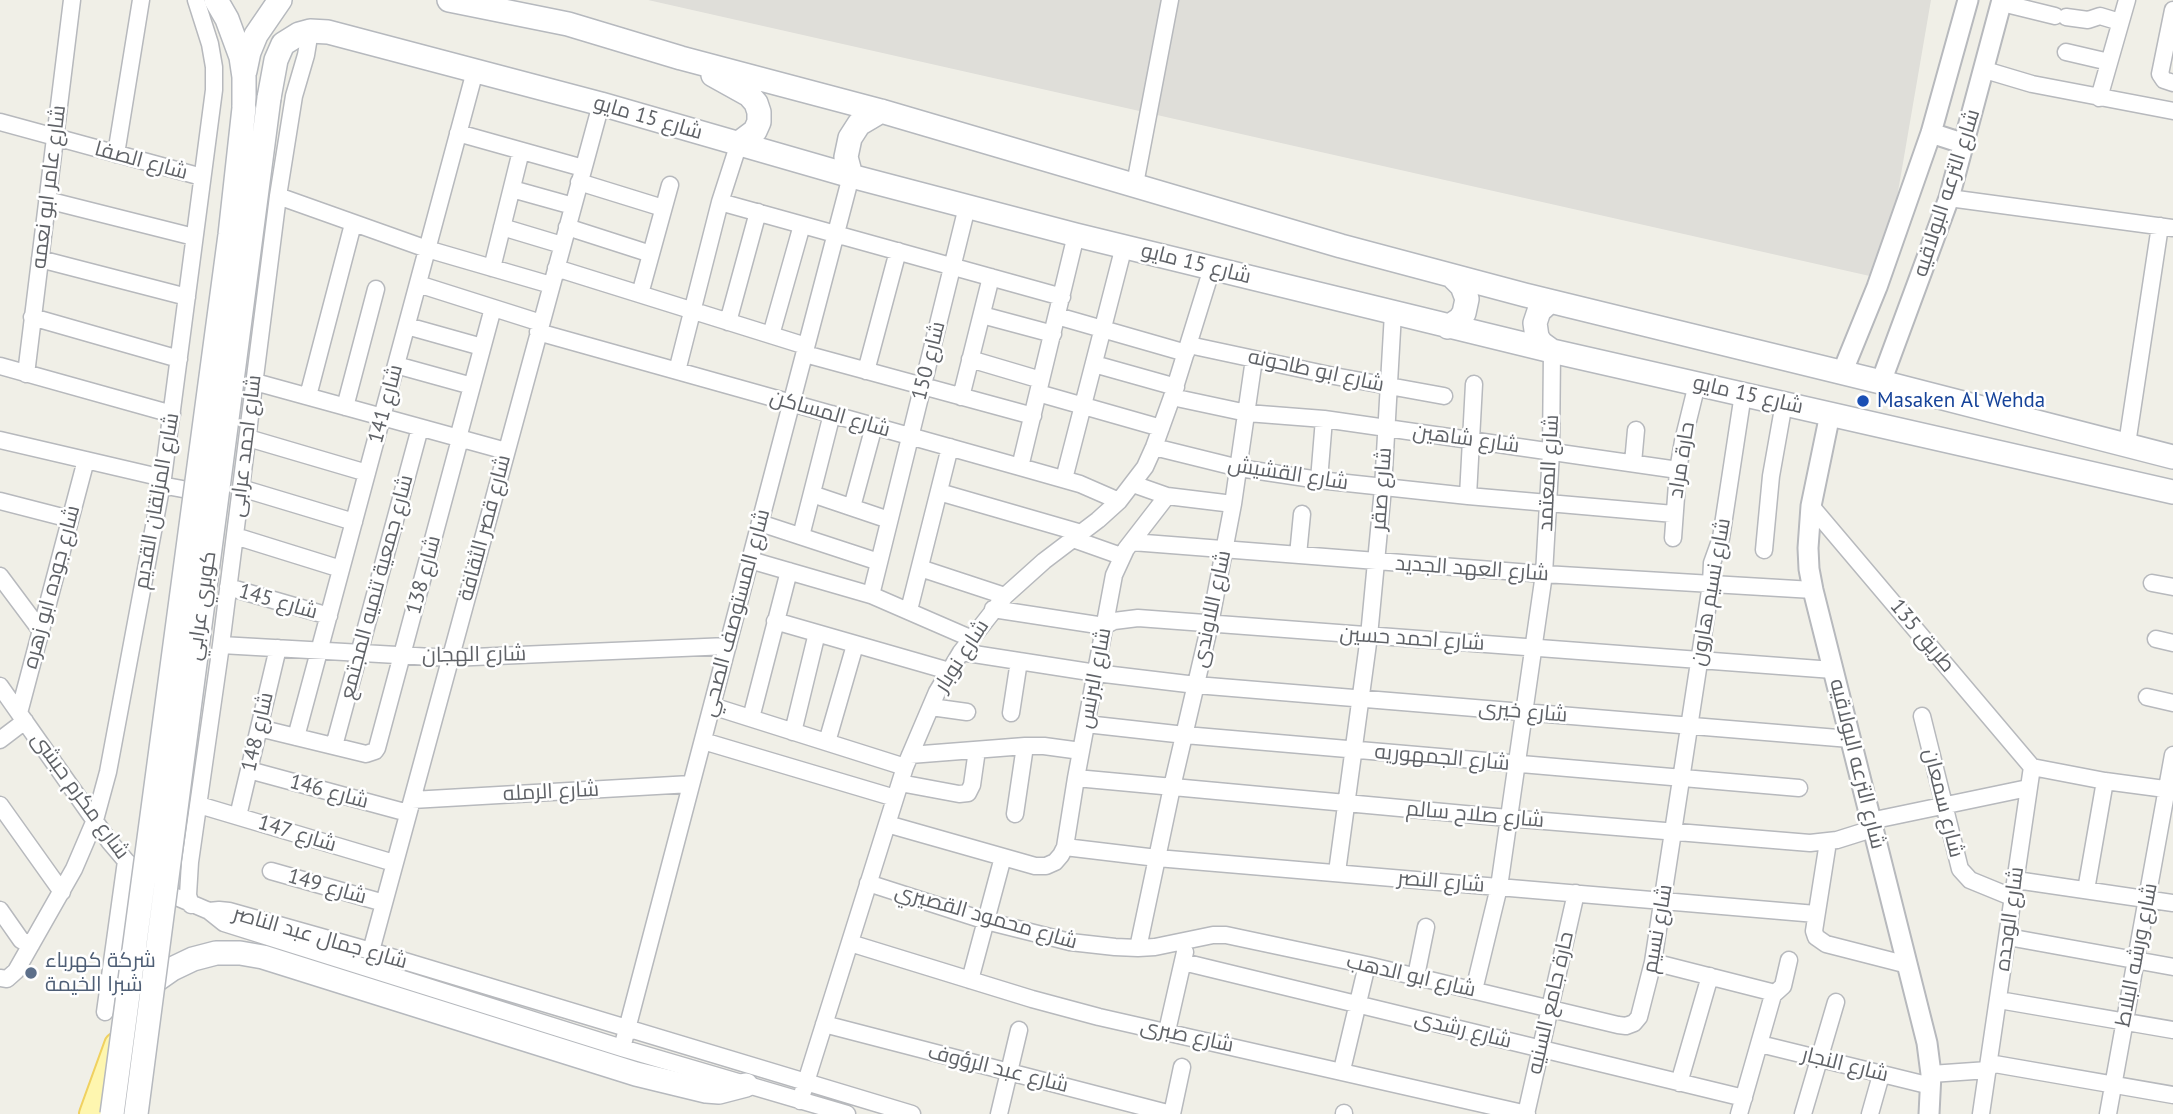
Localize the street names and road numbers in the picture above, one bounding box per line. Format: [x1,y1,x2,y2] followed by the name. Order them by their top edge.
[591,90,705,146] street label: شارع 15 مايو
[26,104,72,270] street label: شارع عامر ابو نعمه
[1908,106,1986,280] street label: شارع الترعه البولاقيه
[92,137,190,185] street label: شارع الصفا
[1139,238,1253,290] street label: شارع 15 مايو
[907,319,951,403] street label: شارع 150
[1246,344,1386,398] street label: شارع ابو طاحونه
[363,362,409,446] street label: شارع 141
[1691,370,1805,420] street label: شارع 15 مايو
[225,373,267,519] street label: شارع احمد عرابى
[767,385,893,443] street label: شارع المساكن
[129,411,185,591] street label: شارع المزلقان القديم
[1533,414,1565,532] street label: شارع المعتمد
[1411,419,1521,459] street label: شارع شاهين
[1664,420,1700,500] street label: حارة مراد
[1367,447,1397,531] street label: شارع صقر
[453,452,517,604] street label: شارع قصر الثقافة
[1226,452,1350,496] street label: شارع القشيش
[335,472,419,702] street label: شارع جمعية تنميه المجتمع
[18,503,86,671] street label: شارع جوده ابو زهره
[696,506,776,720] street label: شارع المستوصف الصحي
[1686,516,1736,668] street label: شارع نسيم هارون
[401,533,447,617] street label: شارع 138
[1187,548,1237,670] street label: شارع اللاوندى
[182,550,222,662] street label: كوبري عرابي
[1394,551,1550,587] street label: شارع العهد الجديد
[236,579,320,625] street label: شارع 145
[1884,594,1960,678] street label: طريق 135
[929,615,995,697] street label: شارع نوبار
[1339,621,1485,657] street label: شارع احمد حسين
[1073,626,1117,730] street label: شارع البرنس
[422,641,526,669] street label: شارع الهجان
[1824,676,1890,852] street label: شارع الترعه البولاقيه
[237,690,279,774] street label: شارع 148
[1477,696,1569,728] street label: شارع خيرى
[25,727,135,865] street label: شارع مكرم حبشى
[1373,740,1511,776] street label: شارع الجمهوريه
[1917,746,1969,860] street label: شارع سمعان
[287,769,371,815] street label: شارع 146
[502,777,600,807] street label: شارع الرمله
[1405,796,1545,834] street label: شارع صلاح سالم
[255,810,339,858] street label: شارع 147
[285,864,369,910] street label: شارع 149
[1990,865,2030,973] street label: شارع الوحده
[1396,866,1486,898] street label: شارع النصر
[892,879,1080,955] street label: شارع محمود القصيري
[2111,881,2163,1029] street label: شارع ورشه البلاط
[1638,883,1678,975] street label: شارع نسيم
[230,901,410,975] street label: شارع جمال عبد الناصر
[1522,929,1580,1077] street label: حارة جامع السنيه
[1344,949,1478,1003] street label: شارع ابو الدهب
[1412,1006,1514,1054] street label: شارع رشدى
[1138,1014,1236,1058] street label: شارع صبرى
[925,1039,1071,1099] street label: شارع عبد الرؤوف
[1799,1042,1891,1088] street label: شارع النجار

